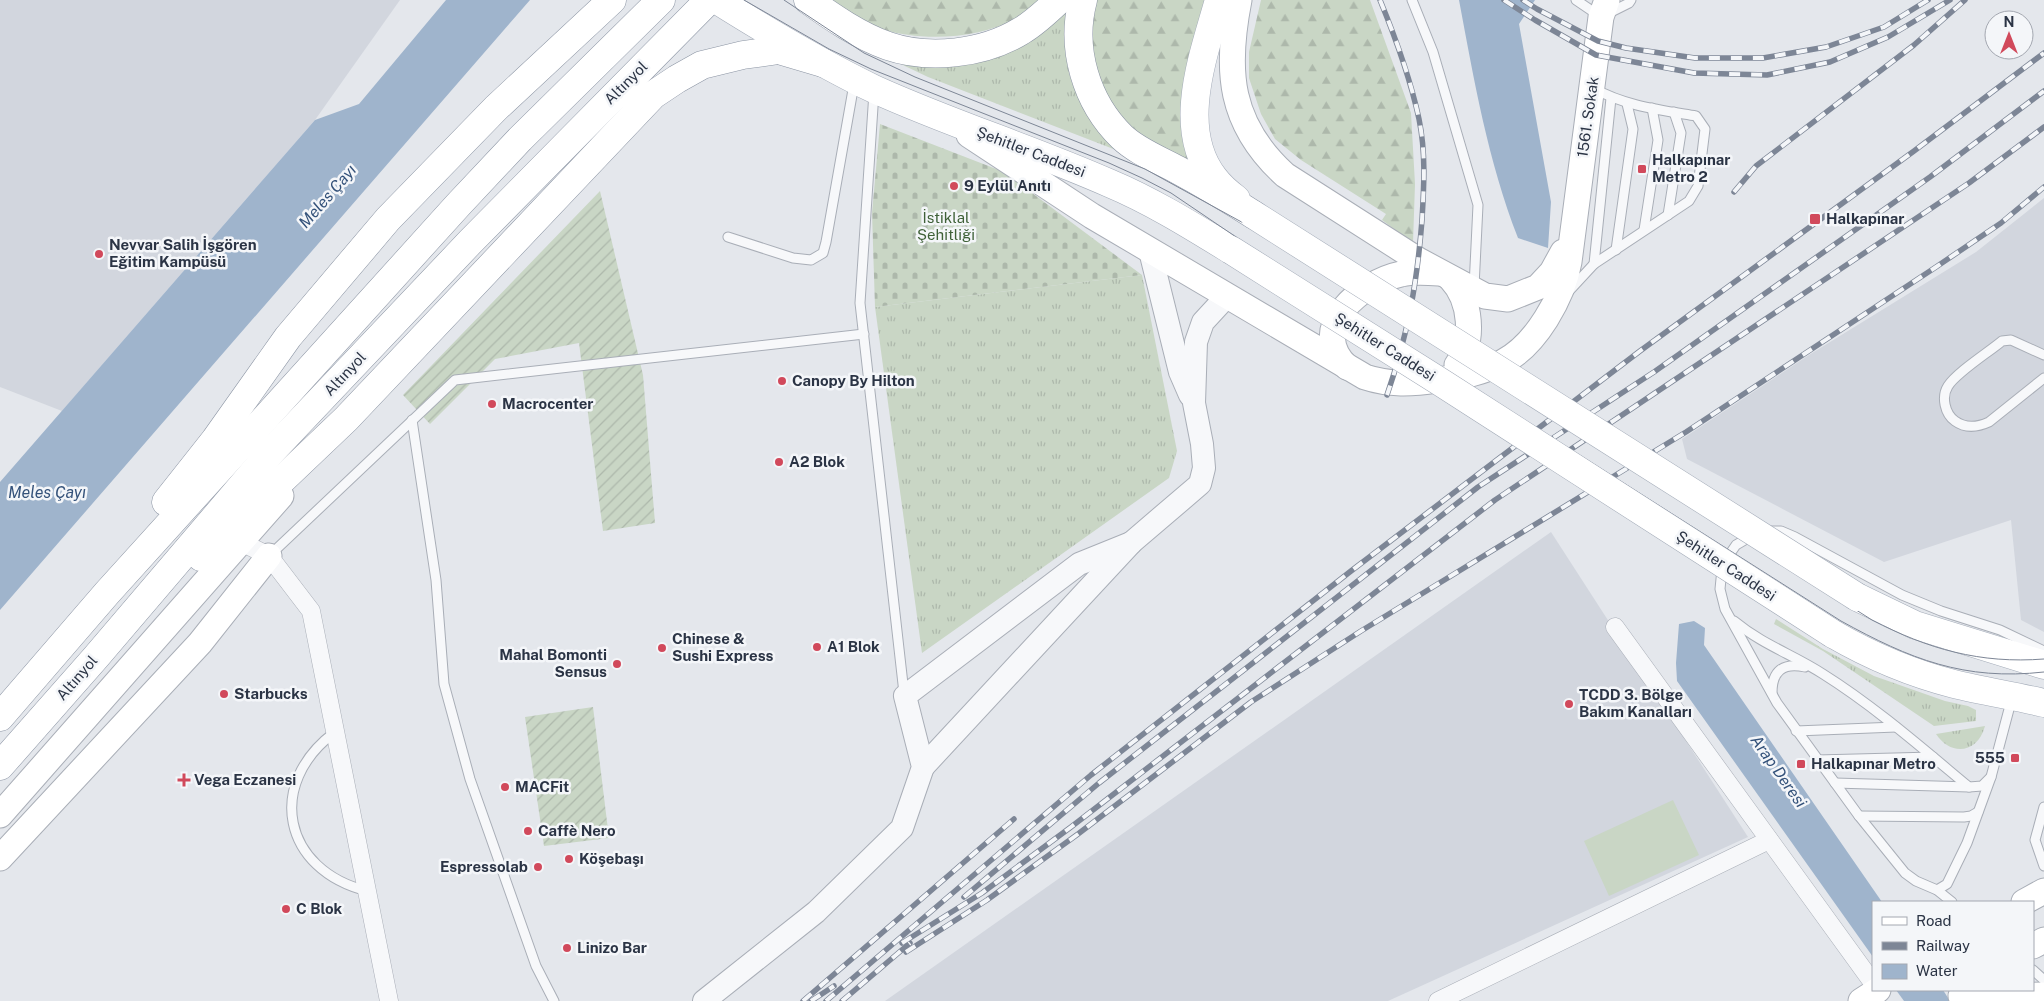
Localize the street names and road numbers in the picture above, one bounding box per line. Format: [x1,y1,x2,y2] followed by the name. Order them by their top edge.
[601,58,651,108] street label: Altınyol
[1573,75,1602,158] street label: 1561. Sokak
[974,123,1088,180] street label: Şehitler Caddesi
[1332,309,1439,384] street label: Şehitler Caddesi
[320,348,369,399] street label: Altınyol
[1673,527,1779,604] street label: Şehitler Caddesi
[53,652,101,703] street label: Altınyol

